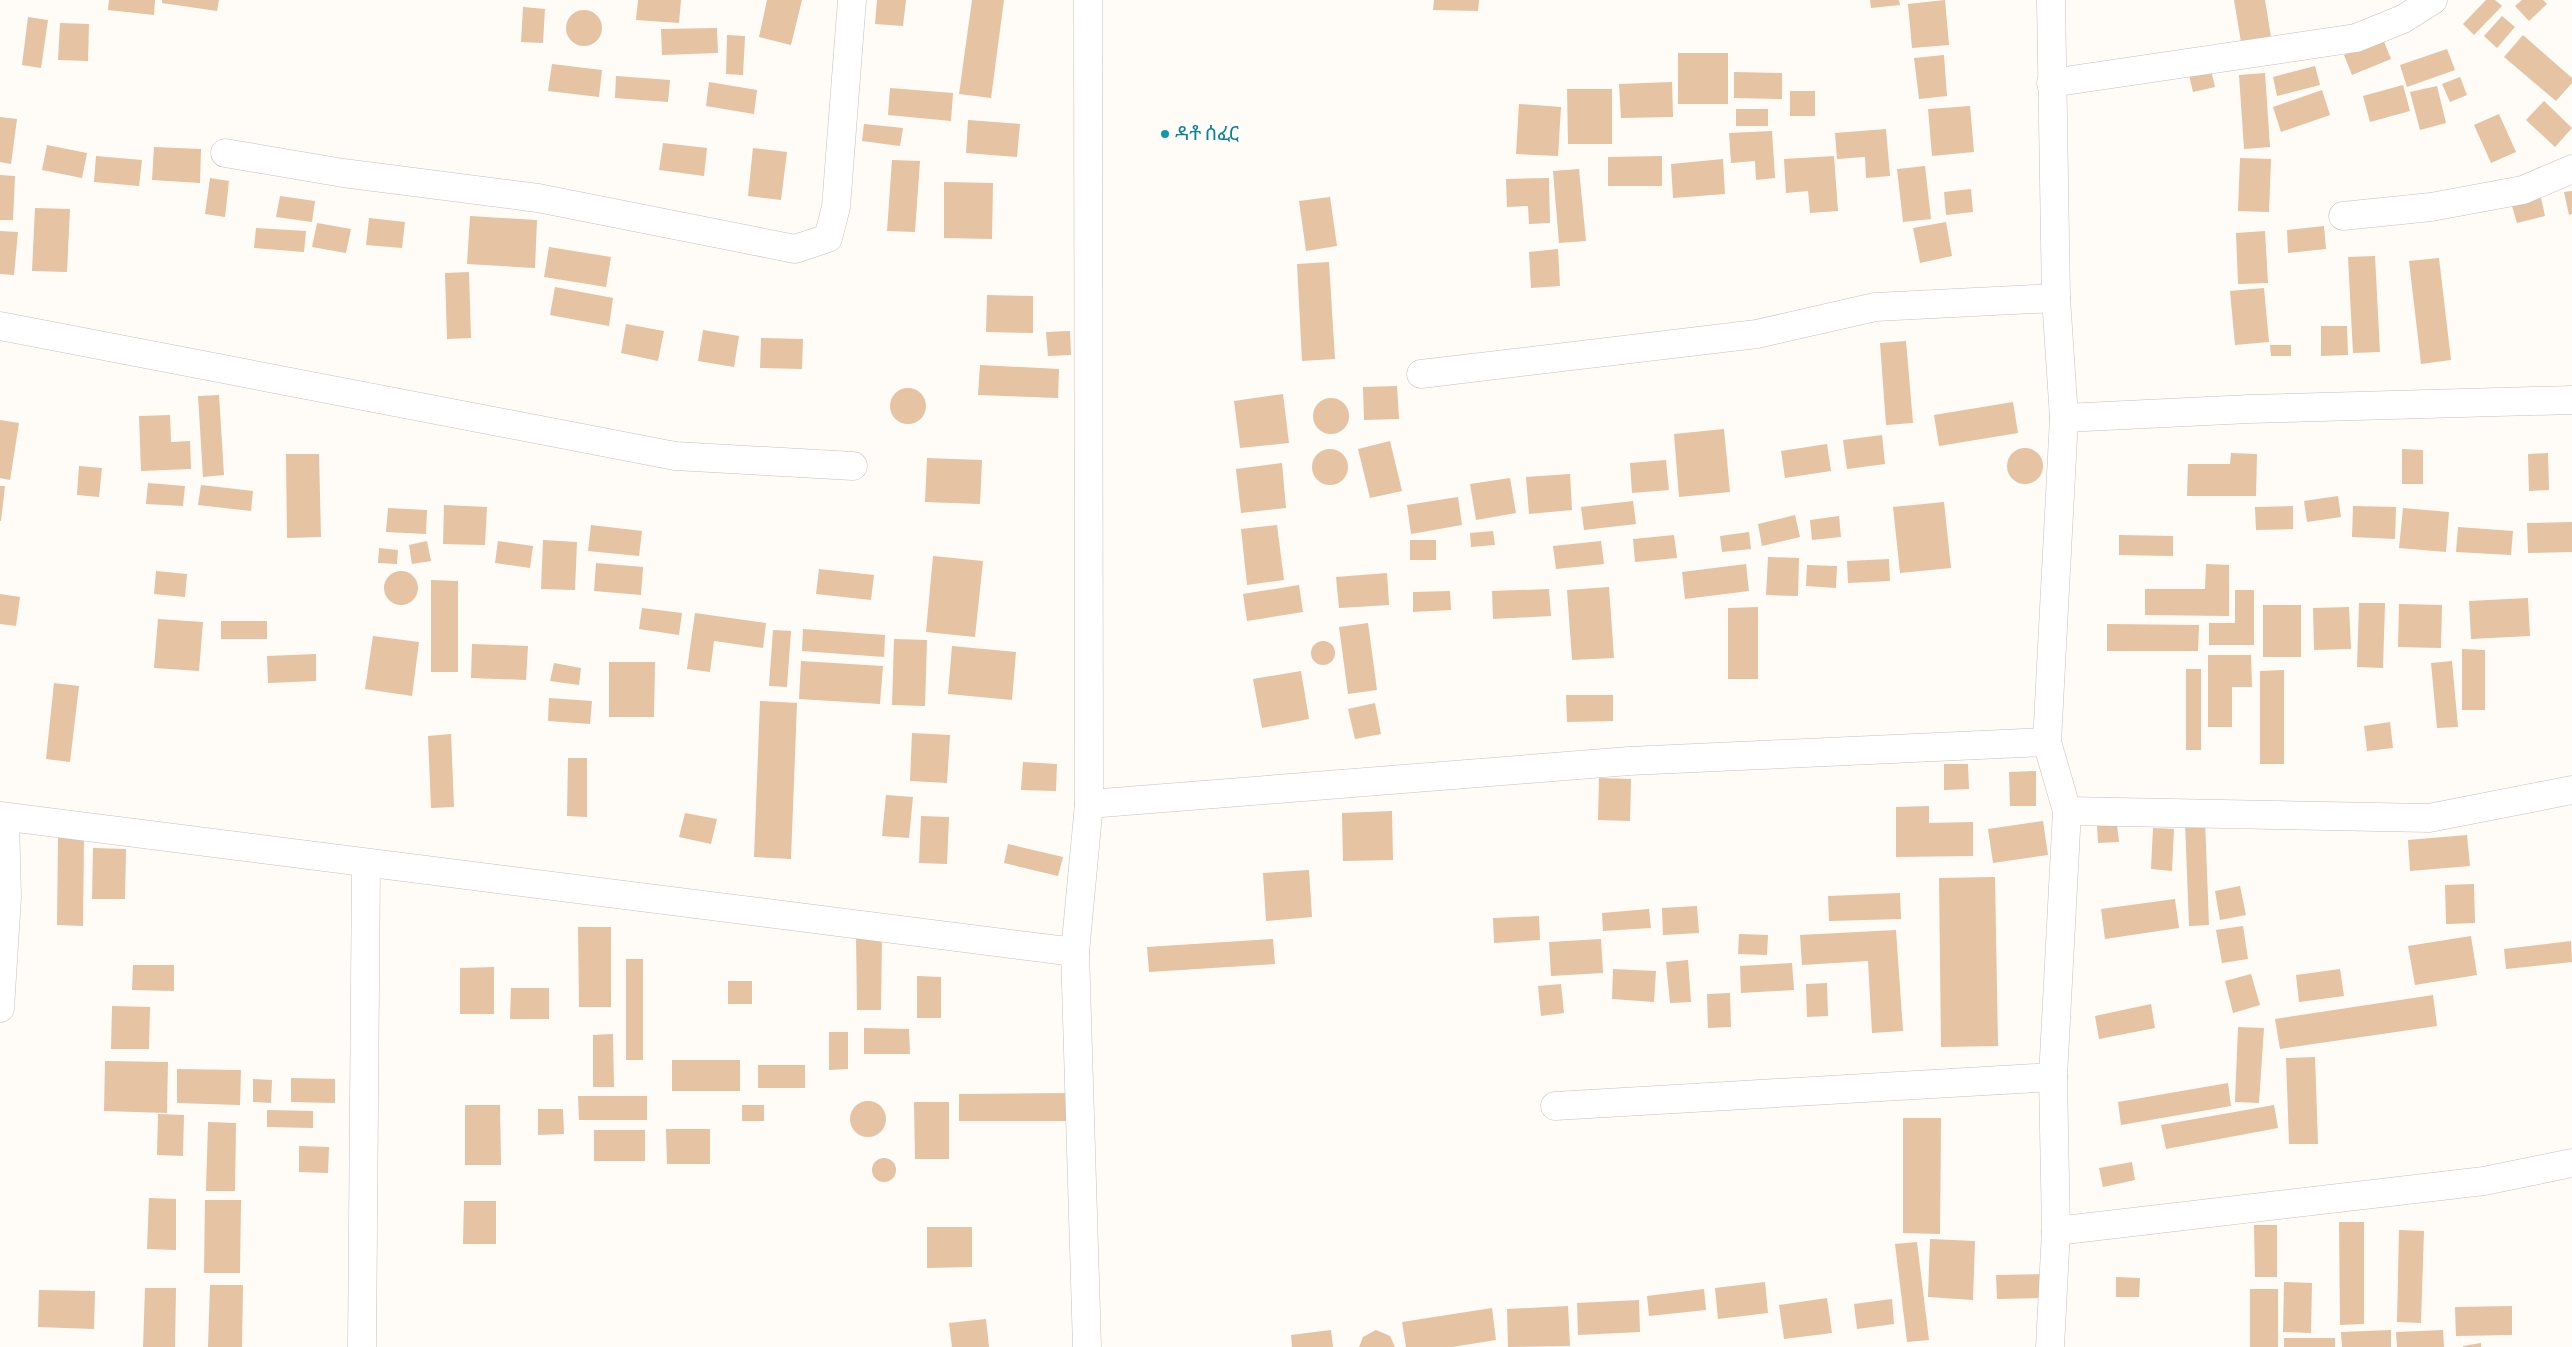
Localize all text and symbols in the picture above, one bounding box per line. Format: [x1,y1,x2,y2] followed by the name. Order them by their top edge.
[1175,124,1239,144] place label: ዳቶ ሰፈር
[1159,128,1171,140] marker: ዳቶ ሰፈር

